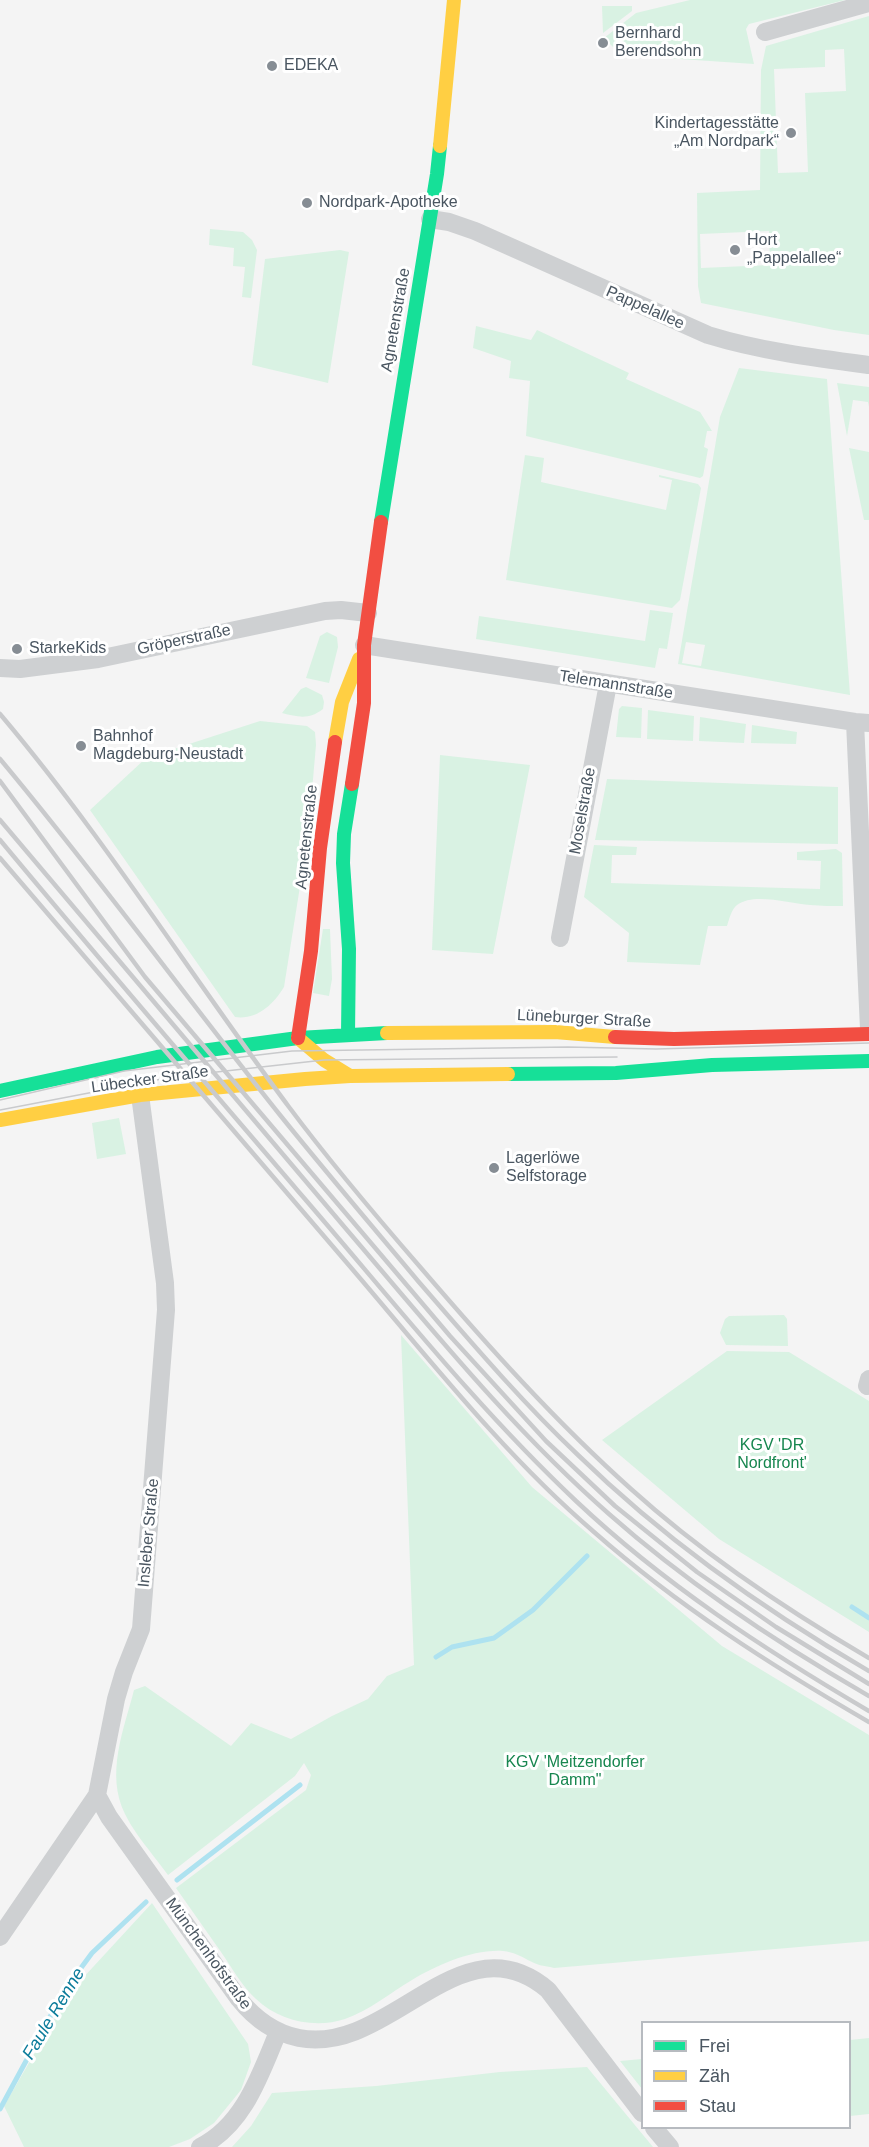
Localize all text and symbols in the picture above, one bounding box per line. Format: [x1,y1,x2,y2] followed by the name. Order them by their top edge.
[615,24,701,62] place label: Bernhard Berendsohn
[596,36,610,50] marker: Bernhard Berendsohn
[284,56,338,76] place label: EDEKA
[265,59,279,73] marker: EDEKA
[654,114,779,152] place label: Kindertagesstätte „Am Nordpark“
[784,126,798,140] marker: Kindertagesstätte „Am Nordpark“
[319,193,458,213] place label: Nordpark-Apotheke
[300,196,314,210] marker: Nordpark-Apotheke
[747,231,841,269] place label: Hort „Pappelallee“
[728,243,742,257] marker: Hort „Pappelallee“
[377,267,415,373] street label: Agnetenstraße
[603,282,687,334] street label: Pappelallee
[135,621,233,659] street label: Gröperstraße
[29,639,106,659] place label: StarkeKids
[10,642,24,656] marker: StarkeKids
[558,667,674,703] street label: Telemannstraße
[93,727,243,765] place label: Bahnhof Magdeburg-Neustadt
[74,739,88,753] marker: Bahnhof Magdeburg-Neustadt
[566,766,600,856] street label: Moselstraße
[292,784,322,890] street label: Agnetenstraße
[516,1006,652,1032] street label: Lüneburger Straße
[90,1062,210,1098] street label: Lübecker Straße
[506,1149,587,1187] place label: Lagerlöwe Selfstorage
[487,1161,501,1175] marker: Lagerlöwe Selfstorage
[737,1436,807,1474] park label: KGV 'DR Nordfront'
[135,1478,163,1588] street label: Insleber Straße
[505,1753,645,1791] park label: KGV 'Meitzendorfer Damm"
[161,1894,255,2014] street label: Münchenhofstraße
[18,1964,90,2064] water label: Faule Renne
[641,2021,851,2129] legend
[699,2036,730,2056] text: Frei
[699,2066,730,2086] text: Zäh
[699,2096,736,2116] text: Stau

